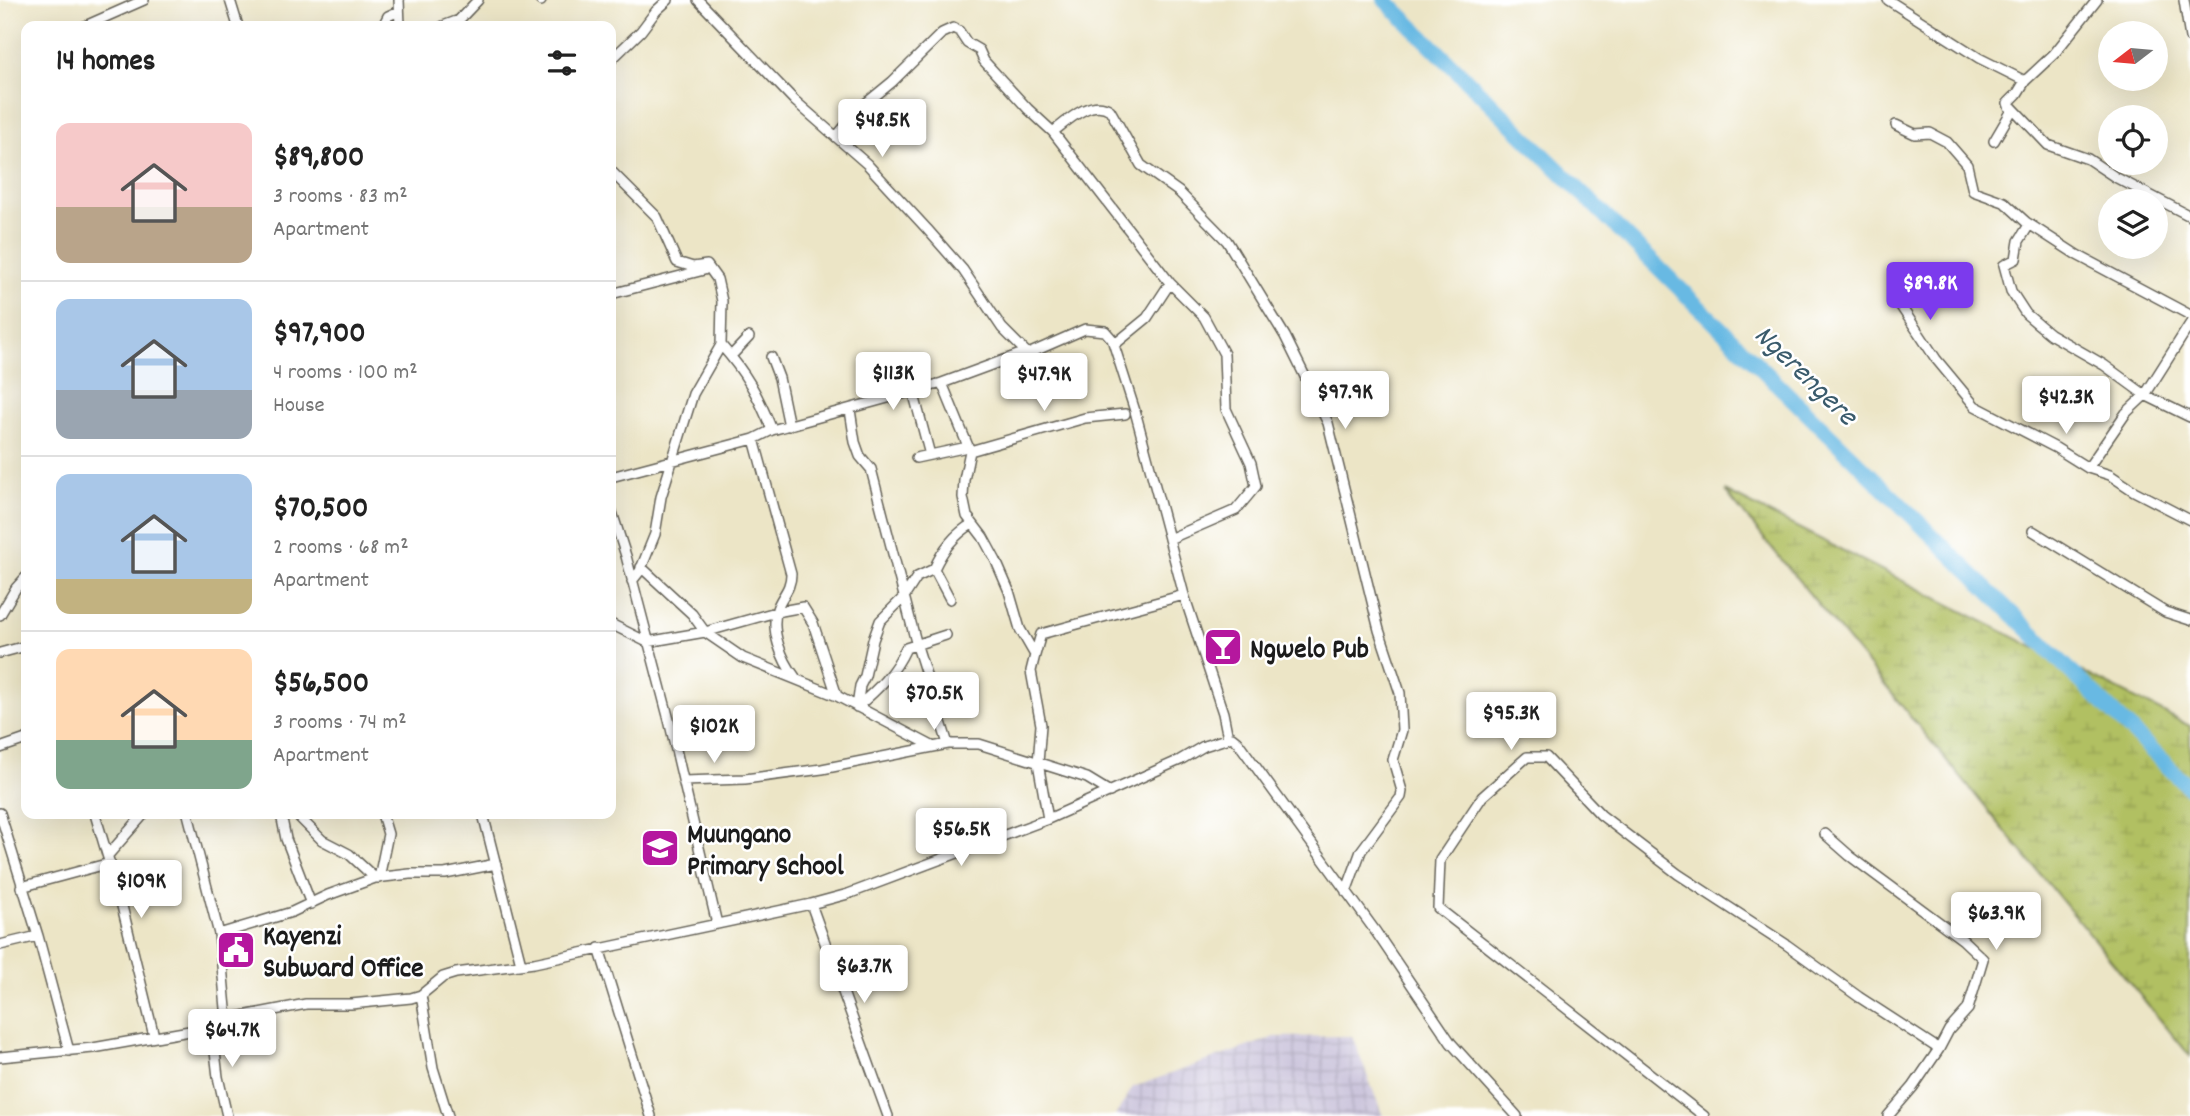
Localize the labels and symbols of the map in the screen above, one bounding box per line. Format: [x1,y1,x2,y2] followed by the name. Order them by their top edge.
[2098,21,2168,91] north arrow
[825,100,939,159] pin: $48.5K
[1873,262,1987,322] pin: $89.8K
[1742,317,1867,439] water label: Ngerengere
[844,352,942,412] pin: $113K
[987,354,1101,413] pin: $47.9K
[1288,372,1402,431] pin: $97.9K
[2009,376,2123,436] pin: $42.3K
[1202,626,1244,668] bar icon: Ngwelo Pub
[1250,632,1369,672] place label: Ngwelo Pub
[877,672,991,732] pin: $70.5K
[1454,692,1568,752] pin: $95.3K
[665,706,763,765] pin: $102K
[904,808,1018,868] pin: $56.5K
[687,817,844,889] place label: Muungano Primary School
[639,827,681,869] school or university icon: Muungano Primary School
[92,860,190,920] pin: $109K
[1939,892,2053,952] pin: $63.9K
[263,919,424,991] place label: Kayenzi Subward Office
[215,929,257,971] public building icon: Kayenzi Subward Office
[807,946,921,1005] pin: $63.7K
[175,1010,289,1069] pin: $64.7K

